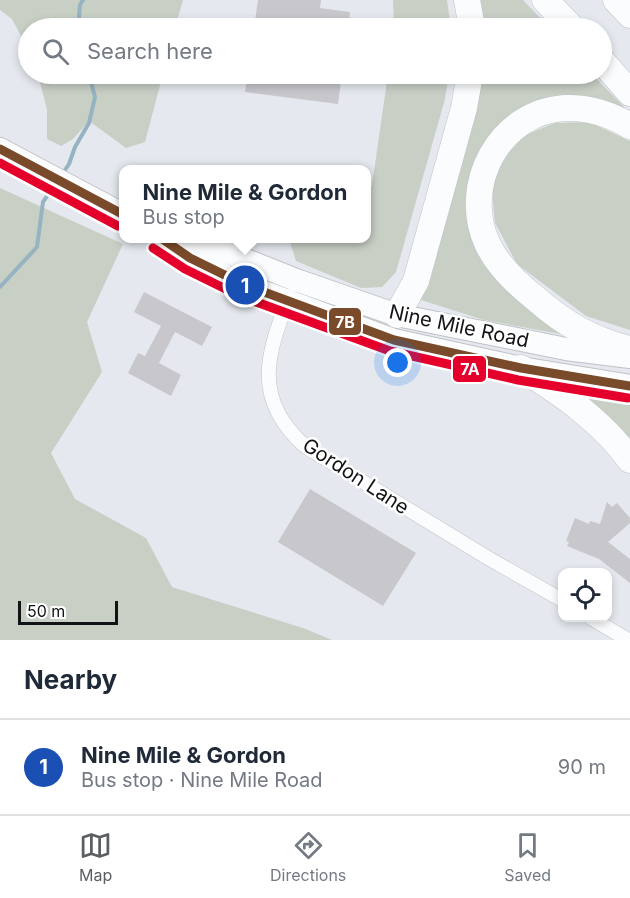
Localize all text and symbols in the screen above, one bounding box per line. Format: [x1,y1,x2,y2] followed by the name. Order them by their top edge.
[18,18,612,84] search box
[39,35,72,68] icon: search
[87,38,213,64] text: Search here
[119,165,371,243] popup
[143,179,347,205] text: Nine Mile & Gordon
[143,205,225,229] text: Bus stop
[226,262,264,308] pin: 1
[387,299,531,353] street label: Nine Mile Road
[328,307,362,336] line badge: 7B
[335,312,355,332] text: 7B
[383,348,412,377] your location
[452,355,487,383] line badge: 7A
[460,359,480,379] text: 7A
[298,433,414,519] street label: Gordon Lane
[558,568,612,622] map controls
[558,568,612,622] button: locate
[18,598,118,626] scale bar
[27,601,65,621] text: 50 m
[24,664,117,695] text: Nearby
[81,742,286,768] text: Nine Mile & Gordon
[39,755,48,779] text: 1
[558,755,606,779] text: 90 m
[81,768,323,792] text: Bus stop · Nine Mile Road
[79,829,112,885] tab: Map
[270,829,346,885] tab: Directions
[504,829,551,885] tab: Saved

